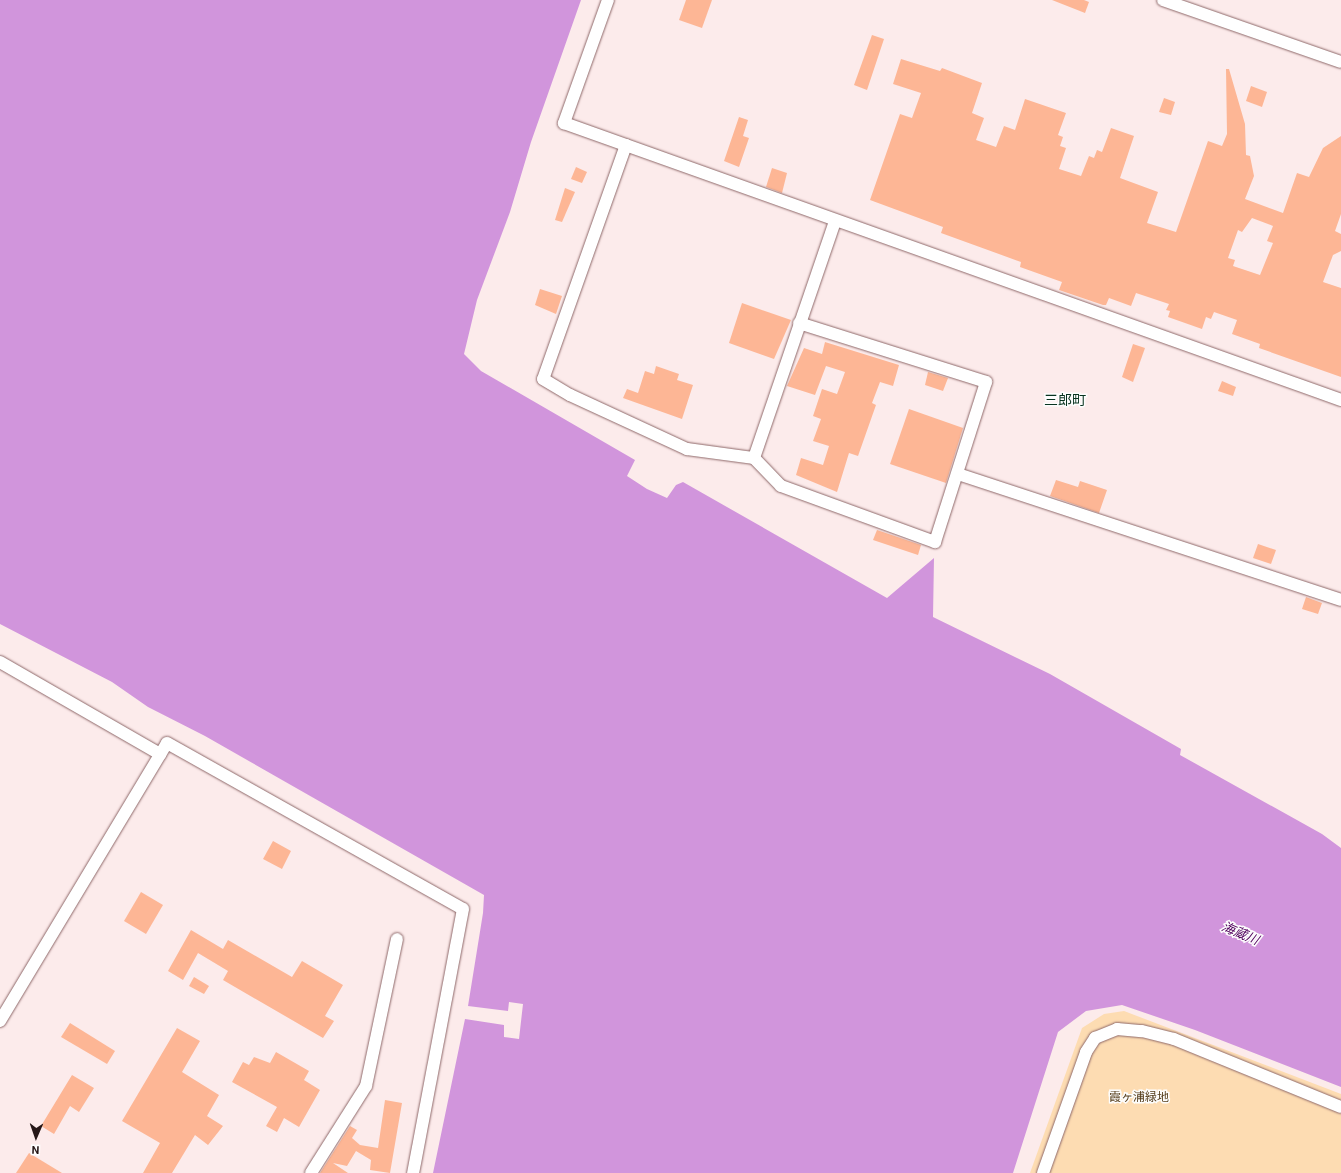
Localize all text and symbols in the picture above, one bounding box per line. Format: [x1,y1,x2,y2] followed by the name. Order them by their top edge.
[1044,392,1086,408] district label: 三郎町
[1219,919,1261,949] water label: 海蔵川
[1109,1091,1169,1105] park label: 霞ヶ浦緑地
[16,1117,56,1157] north arrow
[31,1143,40,1156] text: N

